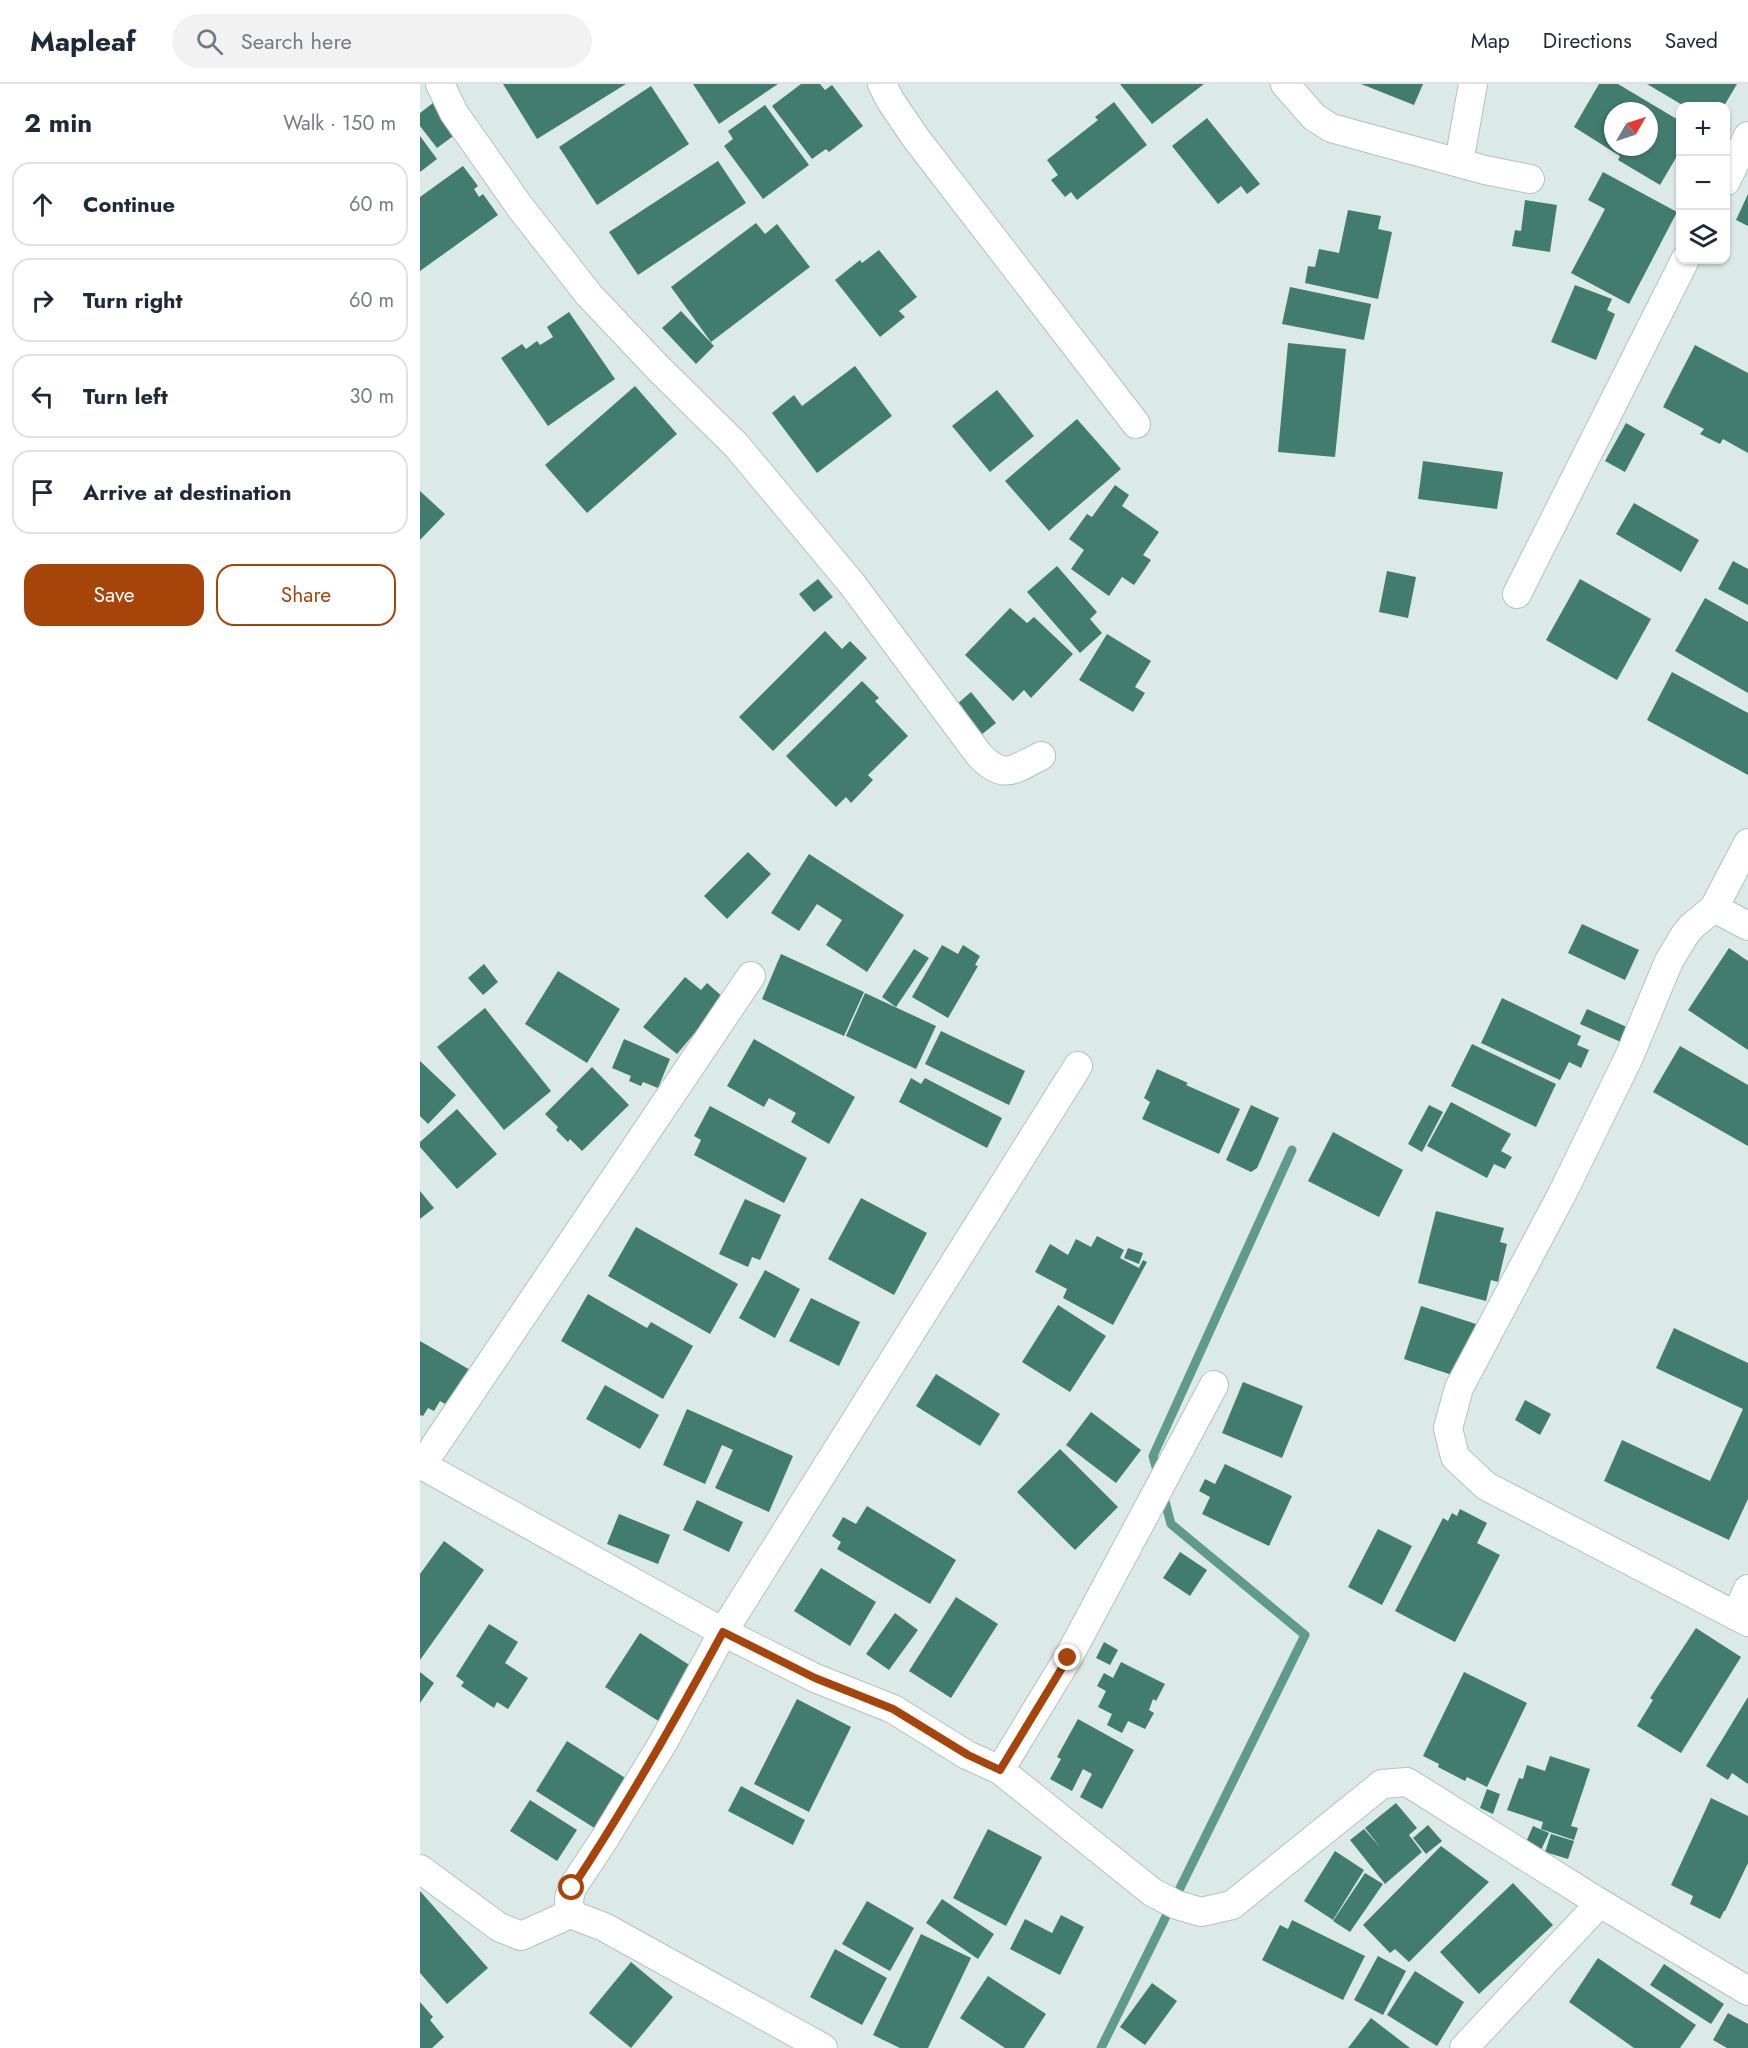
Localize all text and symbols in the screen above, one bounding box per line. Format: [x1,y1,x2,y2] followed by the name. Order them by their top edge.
[172,14,592,68] search box
[30,21,136,62] text: Mapleaf
[193,25,226,58] icon: search
[241,25,352,57] text: Search here
[1471,26,1510,56] text: Map
[1543,26,1632,56] text: Directions
[1665,26,1718,56] text: Saved
[1604,102,1658,156] north arrow
[1676,102,1730,264] map controls
[1676,102,1730,156] button: +
[24,104,92,142] text: 2 min
[283,109,396,138] text: Walk · 150 m
[1676,156,1730,210] button: −
[26,188,59,221] icon: ahead
[83,188,175,220] text: Continue
[349,190,394,219] text: 60 m
[1676,210,1730,264] button: layers
[26,284,59,317] icon: right
[83,284,183,316] text: Turn right
[349,286,394,315] text: 60 m
[26,380,59,413] icon: left
[83,380,168,412] text: Turn left
[349,382,394,411] text: 30 m
[26,476,59,509] icon: arrive
[83,476,292,508] text: Arrive at destination
[24,564,204,626] button: Save
[216,564,396,626] button: Share
[1054,1644,1080,1670] route end
[558,1874,584,1900] route start

